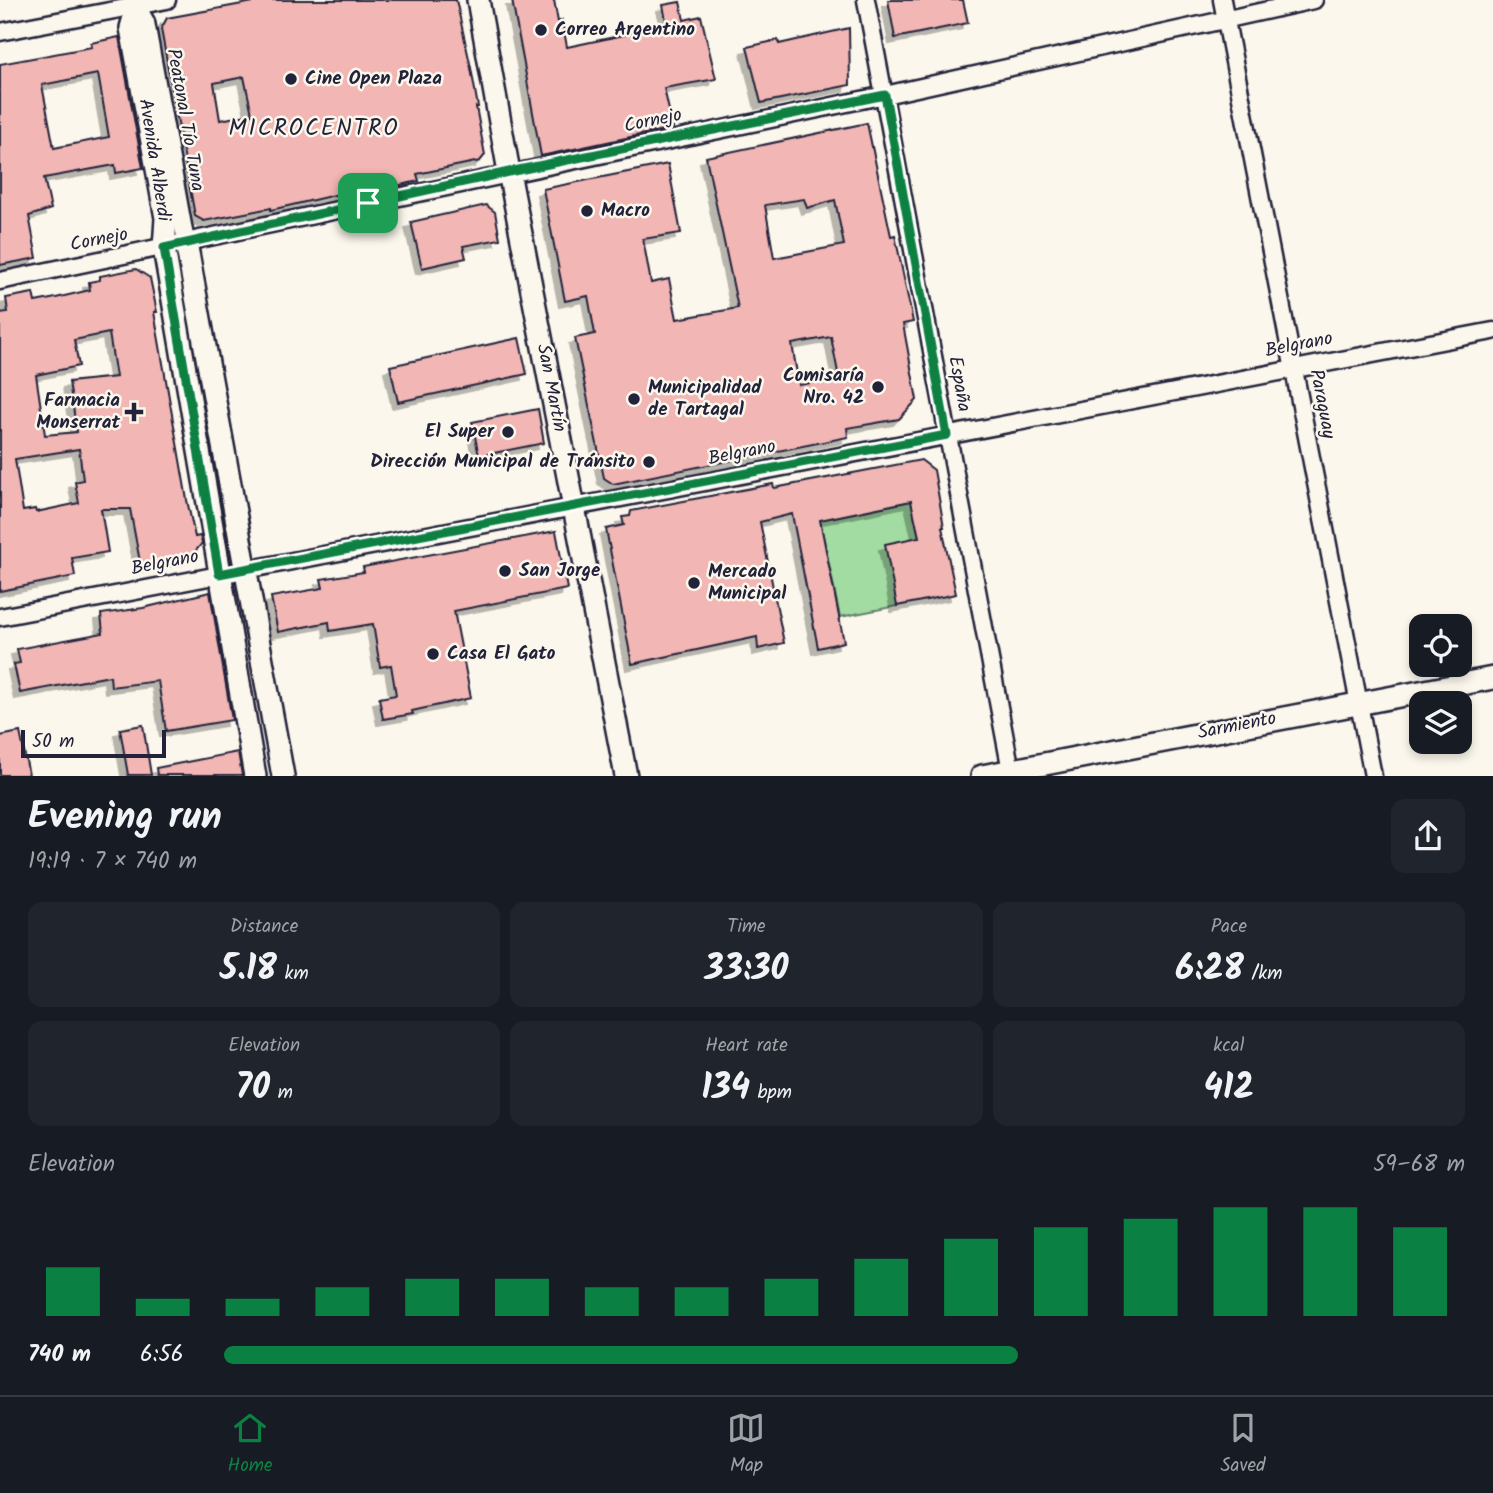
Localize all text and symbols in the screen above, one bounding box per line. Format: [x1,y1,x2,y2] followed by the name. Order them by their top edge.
[555,15,695,45] place label: Correo Argentino
[533,22,549,38] marker: Correo Argentino
[158,46,212,194] street label: Peatonal Tío Tuna
[305,64,442,94] place label: Cine Open Plaza
[283,71,299,87] marker: Cine Open Plaza
[130,97,179,225] street label: Avenida Alberdi
[621,100,685,142] street label: Cornejo
[228,111,400,147] district label: MICROCENTRO
[338,173,398,233] pin
[349,184,387,222] icon: arrive
[601,196,650,226] place label: Macro
[579,203,595,219] marker: Macro
[67,220,131,260] street label: Cornejo
[1263,324,1335,366] street label: Belgrano
[528,341,574,435] street label: San Martín
[939,354,979,414] street label: España
[783,361,864,413] place label: Comisaría Nro. 42
[1301,367,1344,442] street label: Paraguay
[648,373,762,425] place label: Municipalidad de Tartagal
[870,379,886,395] marker: Comisaría Nro. 42
[36,386,120,438] place label: Farmacia Monserrat
[626,391,642,407] marker: Municipalidad de Tartagal
[126,404,142,420] marker: Farmacia Monserrat
[425,417,495,447] place label: El Super
[500,424,516,440] marker: El Super
[706,432,778,474] street label: Belgrano
[370,447,635,477] place label: Dirección Municipal de Tránsito
[641,454,657,470] marker: Dirección Municipal de Tránsito
[129,542,201,584] street label: Belgrano
[519,556,600,586] place label: San Jorge
[708,557,787,609] place label: Mercado Municipal
[497,563,513,579] marker: San Jorge
[686,575,702,591] marker: Mercado Municipal
[1409,614,1472,754] map controls
[1409,614,1472,677] button: locate
[447,639,556,669] place label: Casa El Gato
[425,646,441,662] marker: Casa El Gato
[1409,691,1472,754] button: layers
[1195,704,1279,748] street label: Sarmiento
[21,726,166,758] scale bar
[32,727,74,757] text: 50 m
[28,788,222,848] text: Evening run
[1391,799,1465,873] button: share
[28,844,197,880] text: 19:19 · 7 × 740 m
[230,912,298,942] text: Distance
[727,912,766,942] text: Time
[1211,912,1247,942] text: Pace
[220,942,277,998] text: 5.18
[704,942,789,998] text: 33:30
[1175,942,1244,998] text: 6:28
[277,959,309,989] text: km
[1244,959,1282,989] text: /km
[228,1031,300,1061] text: Elevation
[705,1031,788,1061] text: Heart rate
[1213,1031,1244,1061] text: kcal
[236,1061,270,1117] text: 70
[701,1061,750,1117] text: 134
[1204,1061,1254,1117] text: 412
[270,1078,293,1108] text: m
[750,1078,792,1108] text: bpm
[28,1147,115,1183] text: Elevation
[1373,1147,1465,1183] text: 59–68 m
[28,1337,91,1373] text: 740 m
[140,1337,184,1373] text: 6:56
[227,1409,273,1481] tab: Home
[727,1409,765,1481] tab: Map
[1220,1409,1266,1481] tab: Saved

